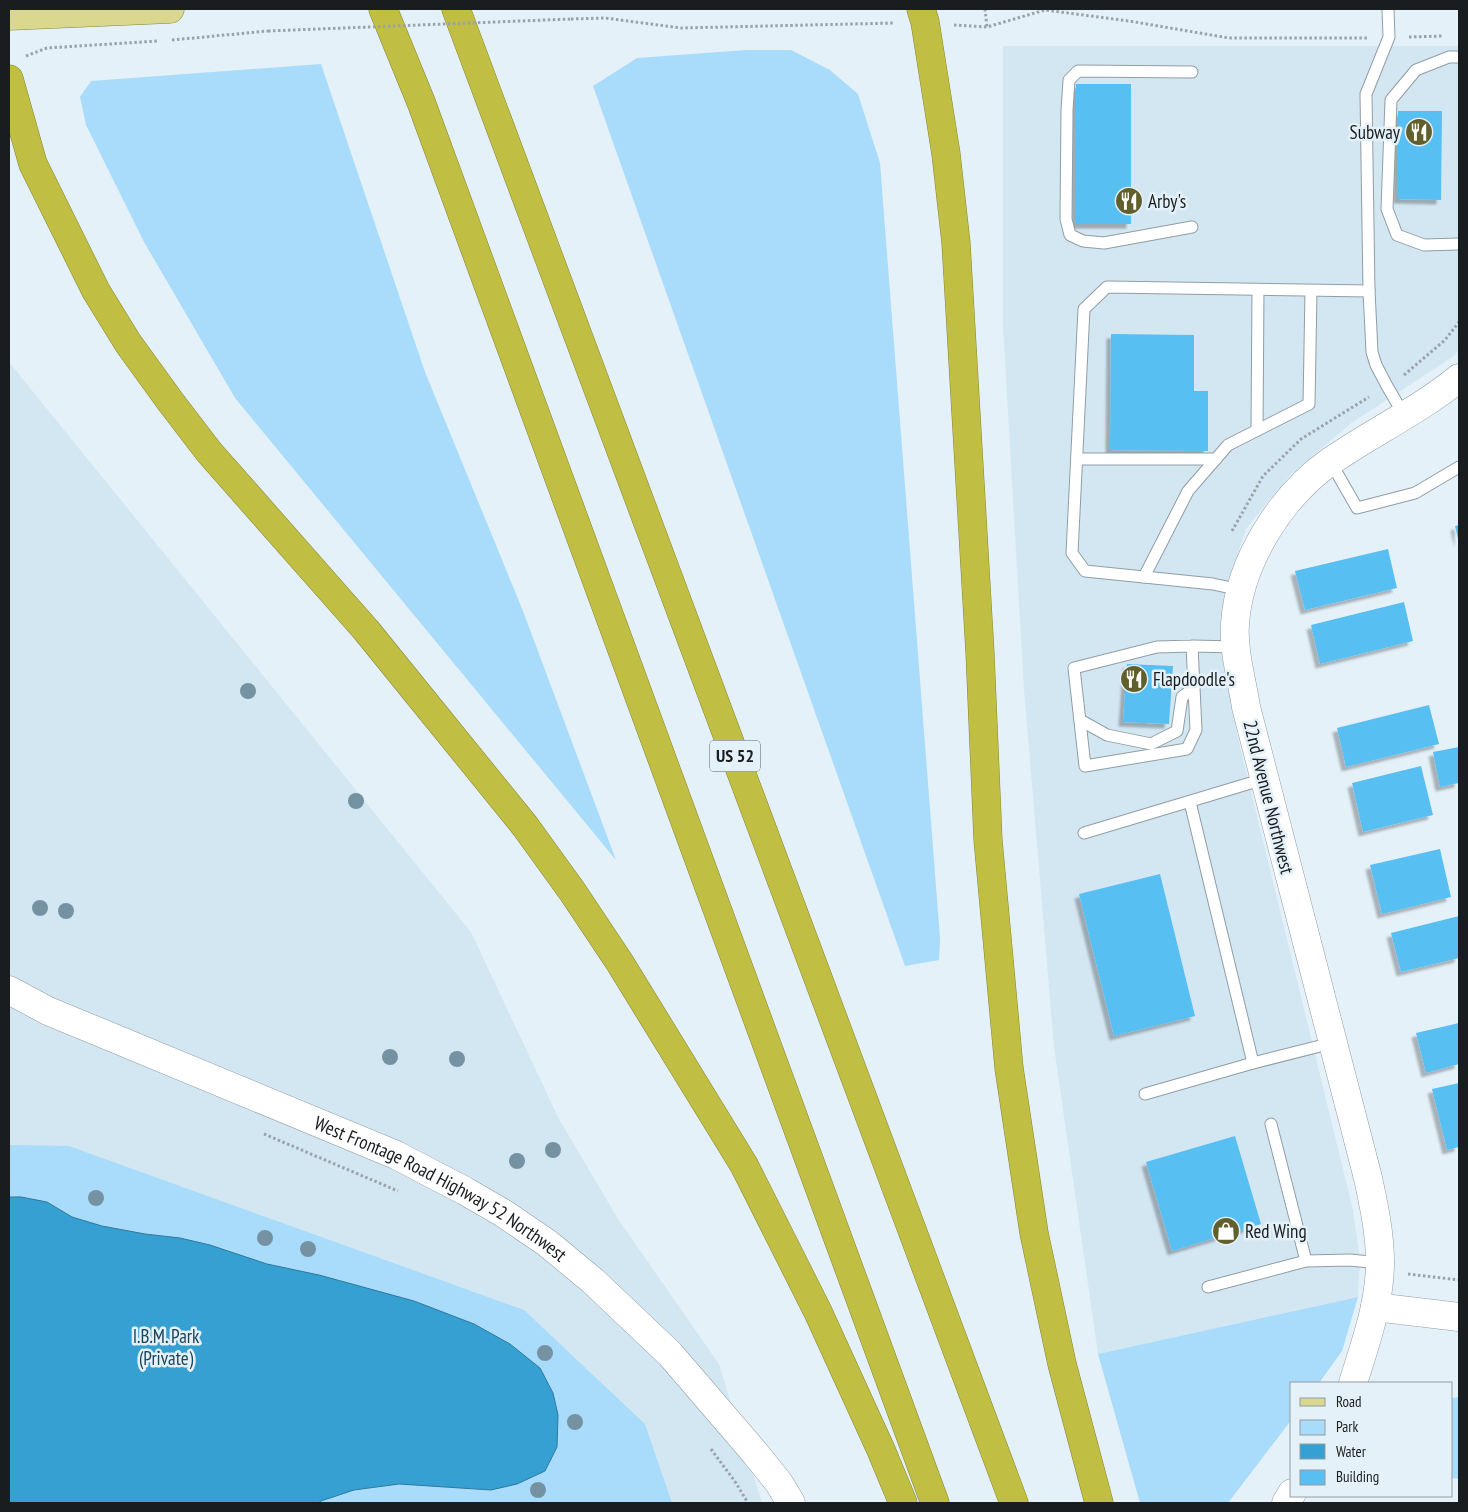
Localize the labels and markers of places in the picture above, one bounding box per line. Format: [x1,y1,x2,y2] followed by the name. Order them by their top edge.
[1404,117,1434,147] restaurant icon: Subway
[1350,120,1401,144] place label: Subway
[1114,186,1144,216] restaurant icon: Arby's
[1148,189,1186,213] place label: Arby's
[1119,664,1149,694] restaurant icon: Flapdoodle's
[1153,667,1235,691] place label: Flapdoodle's
[1211,1216,1241,1246] shop icon: Red Wing
[1245,1219,1307,1243] place label: Red Wing

